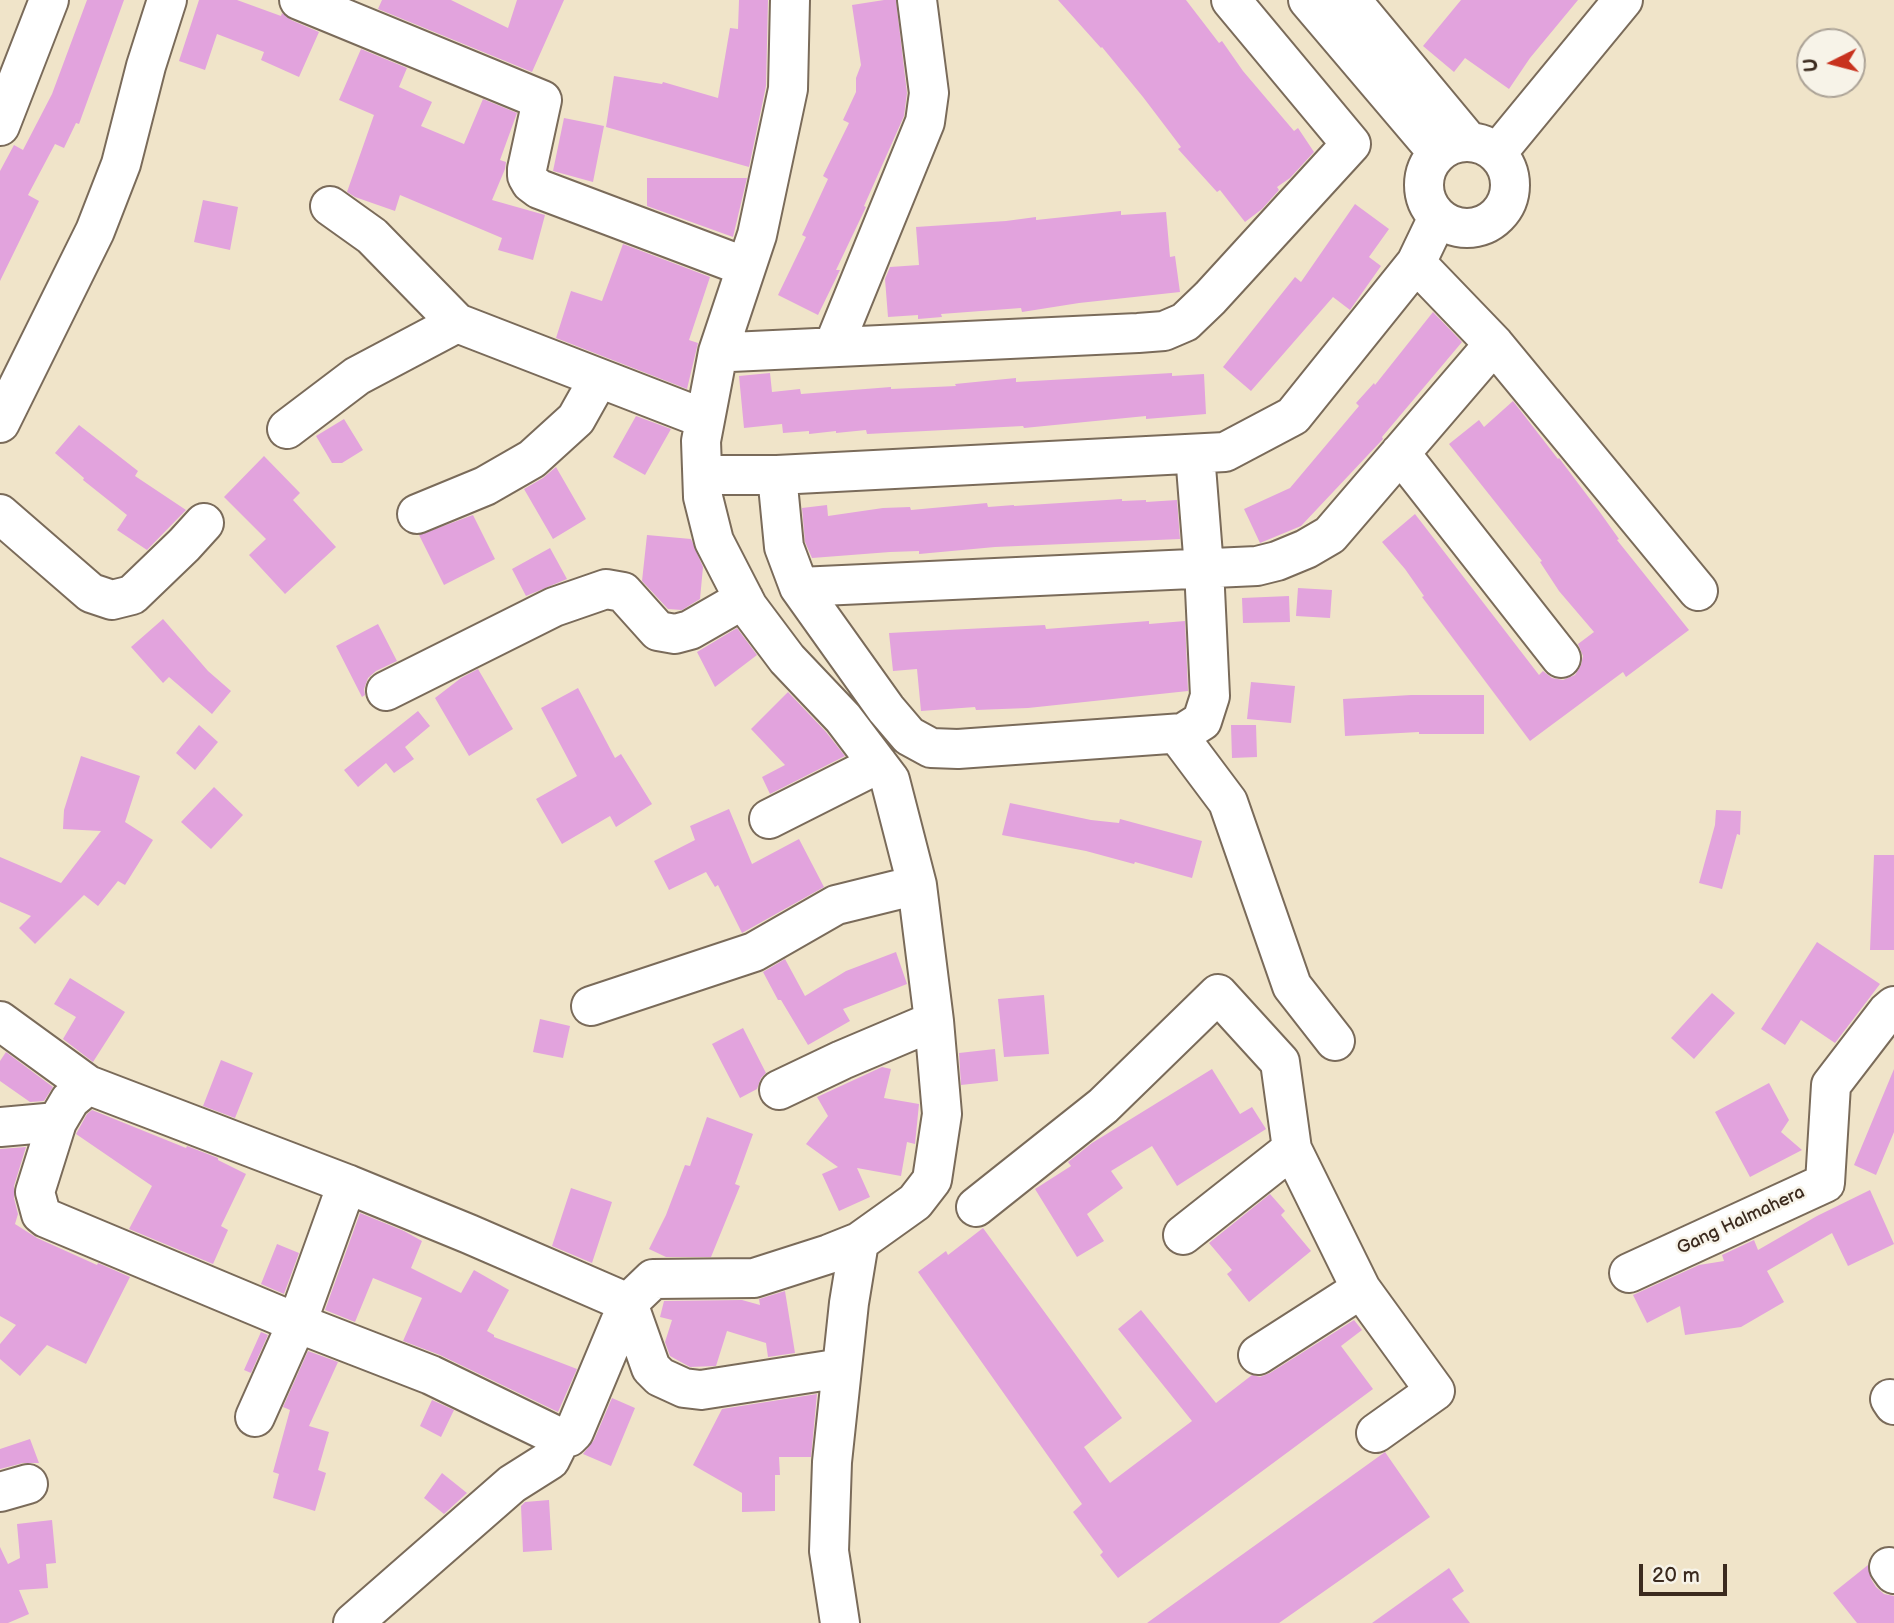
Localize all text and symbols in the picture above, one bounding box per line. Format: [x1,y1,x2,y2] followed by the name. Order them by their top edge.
[1796,28,1866,98] north arrow
[1799,57,1824,73] text: U
[1674,1182,1808,1260] street label: Gang Halmahera
[1642,1550,1730,1594] scale bar
[1652,1563,1700,1588] text: 20 m

